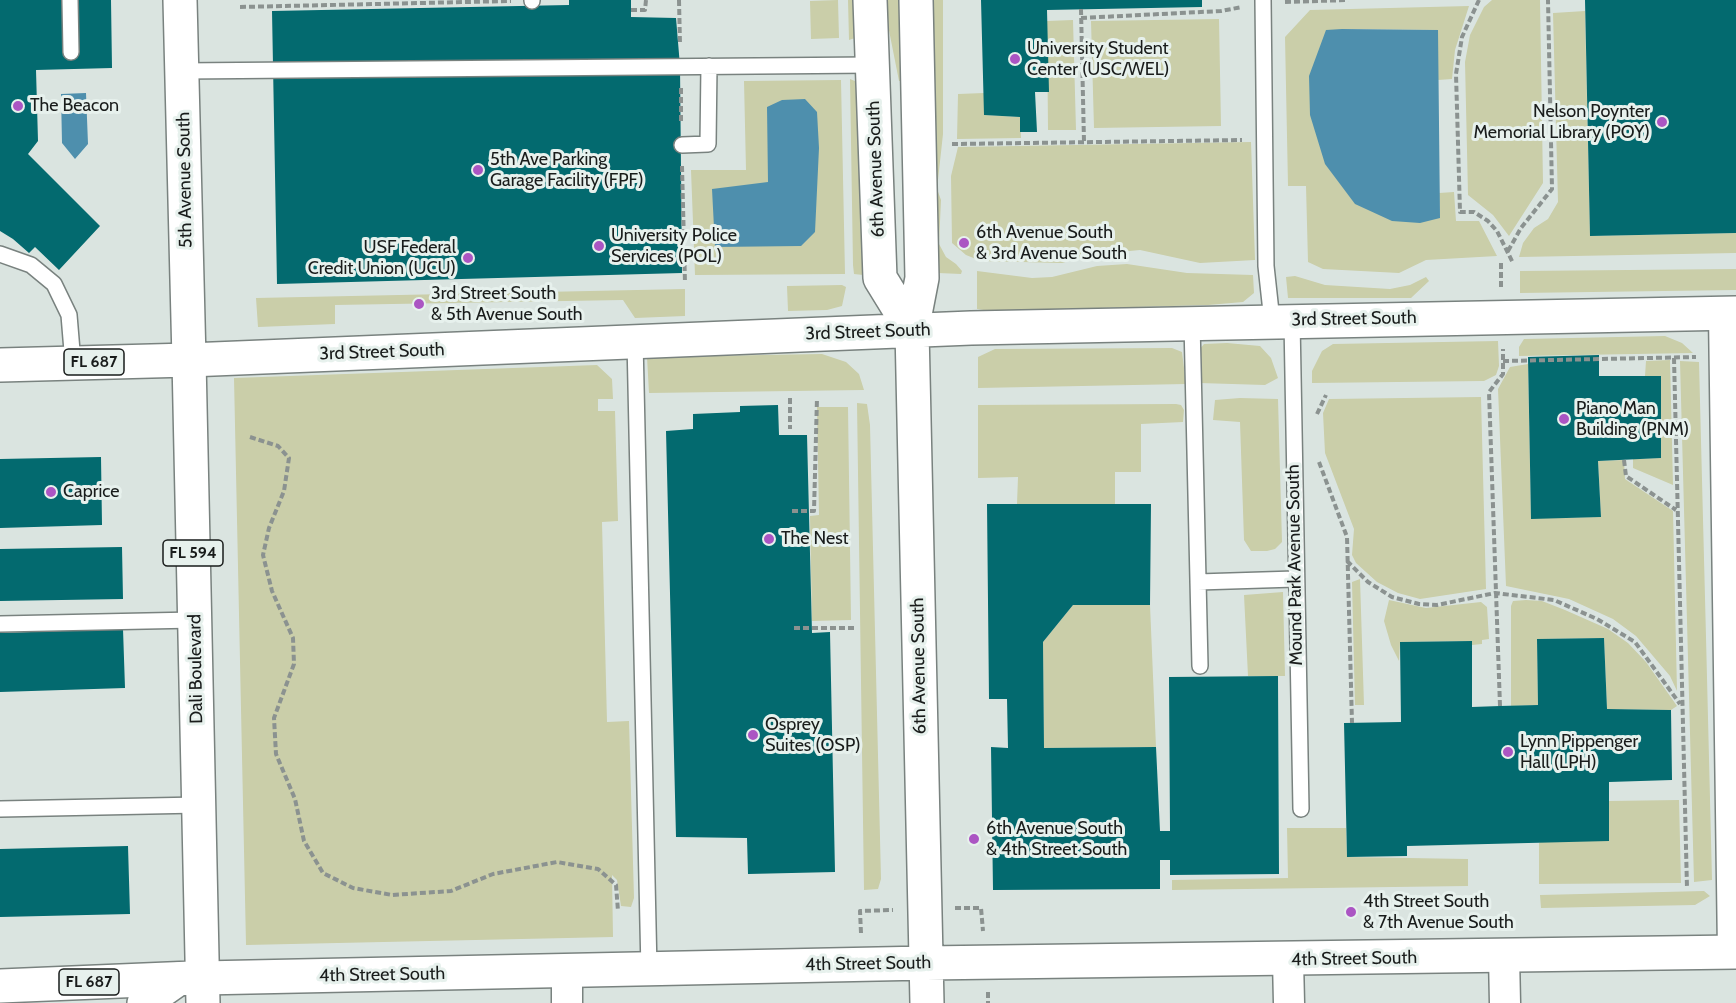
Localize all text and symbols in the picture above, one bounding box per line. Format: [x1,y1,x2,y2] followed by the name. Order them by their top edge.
[1027,38,1169,80] place label: University Student Center (USC/WEL)
[1008,52,1022,66] marker: University Student Center (USC/WEL)
[30,95,119,117] place label: The Beacon
[11,99,25,113] marker: The Beacon
[863,100,889,238] street label: 6th Avenue South
[1473,101,1650,144] place label: Nelson Poynter Memorial Library (POY)
[173,112,197,248] street label: 5th Avenue South
[1655,115,1669,129] marker: Nelson Poynter Memorial Library (POY)
[490,149,644,192] place label: 5th Ave Parking Garage Facility (FPF)
[471,163,485,177] marker: 5th Ave Parking Garage Facility (FPF)
[976,222,1127,264] place label: 6th Avenue South & 3rd Avenue South
[611,225,737,268] place label: University Police Services (POL)
[957,236,971,250] marker: 6th Avenue South & 3rd Avenue South
[308,237,456,280] place label: USF Federal Credit Union (UCU)
[592,239,606,253] marker: University Police Services (POL)
[461,251,475,265] marker: USF Federal Credit Union (UCU)
[431,283,582,326] place label: 3rd Street South & 5th Avenue South
[412,297,426,311] marker: 3rd Street South & 5th Avenue South
[1291,307,1417,331] street label: 3rd Street South
[805,319,931,345] street label: 3rd Street South
[319,339,445,365] street label: 3rd Street South
[64,349,124,375] road number: FL 687
[1576,398,1689,440] place label: Piano Man Building (PNM)
[1557,412,1571,426] marker: Piano Man Building (PNM)
[1282,464,1308,666] street label: Mound Park Avenue South
[63,481,120,503] place label: Caprice
[44,485,58,499] marker: Caprice
[781,528,849,550] place label: The Nest
[762,532,776,546] marker: The Nest
[163,540,223,566] road number: FL 594
[907,597,931,735] street label: 6th Avenue South
[184,614,208,724] street label: Dali Boulevard
[765,714,861,756] place label: Osprey Suites (OSP)
[746,728,760,742] marker: Osprey Suites (OSP)
[1520,731,1638,774] place label: Lynn Pippenger Hall (LPH)
[1501,745,1515,759] marker: Lynn Pippenger Hall (LPH)
[986,818,1127,860] place label: 6th Avenue South & 4th Street South
[967,832,981,846] marker: 6th Avenue South & 4th Street South
[1363,891,1514,934] place label: 4th Street South & 7th Avenue South
[1344,905,1358,919] marker: 4th Street South & 7th Avenue South
[1291,947,1417,971] street label: 4th Street South
[805,952,931,976] street label: 4th Street South
[319,963,445,987] street label: 4th Street South
[59,969,119,995] road number: FL 687

